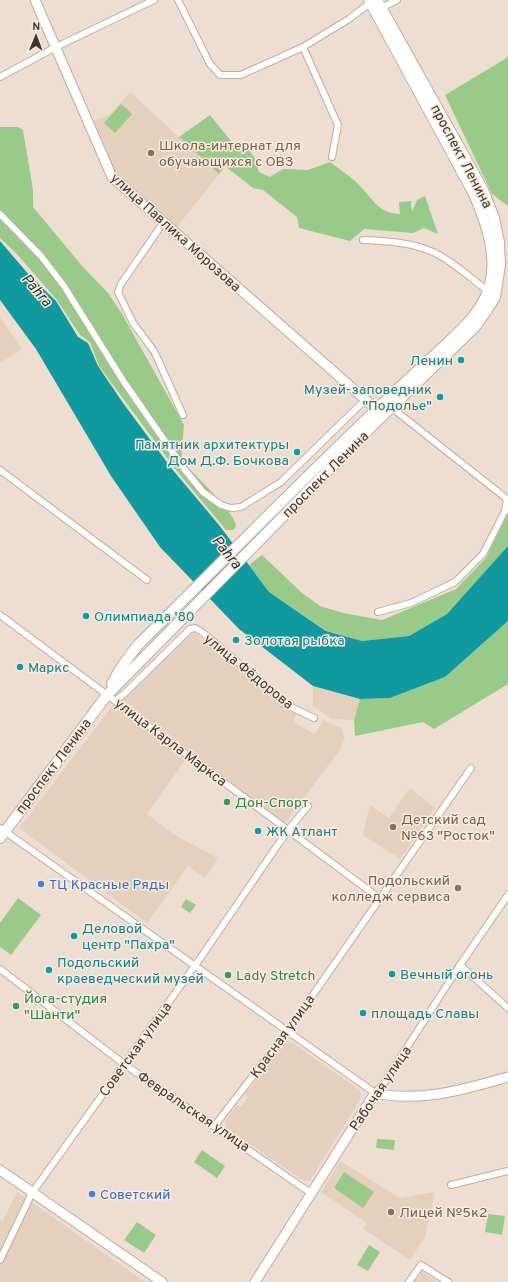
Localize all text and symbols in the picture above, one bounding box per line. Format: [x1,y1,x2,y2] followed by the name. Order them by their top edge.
[16,16,56,56] north arrow
[32,20,40,34] text: N
[426,102,495,212] street label: проспект Ленина
[159,138,301,171] place label: Школа-интернат для обучающихся с ОВЗ
[146,148,156,158] marker: Школа-интернат для обучающихся с ОВЗ
[106,170,244,296] street label: улица Павлика Морозова
[16,271,56,312] water label: Pahra
[410,353,453,370] place label: Ленин
[456,355,466,365] marker: Ленин
[304,382,432,415] place label: Музей-заповедник "Подолье"
[435,392,445,402] marker: Музей-заповедник "Подолье"
[279,428,373,522] street label: проспект Ленина
[135,437,289,470] place label: Памятник архитектуры Дом Д.Ф. Бочкова
[292,447,302,457] marker: Памятник архитектуры Дом Д.Ф. Бочкова
[207,532,245,574] water label: Pahra
[94,609,195,626] place label: Олимпиада '80
[81,611,91,621] marker: Олимпиада '80
[200,631,296,714] street label: улица Фёдорова
[244,633,345,650] place label: Золотая рыбка
[231,635,241,645] marker: Золотая рыбка
[28,660,69,677] place label: Маркс
[15,662,25,672] marker: Маркс
[111,695,230,791] street label: улица Карла Маркса
[13,716,96,818] street label: проспект Ленина
[235,795,308,812] place label: Дон-Спорт
[222,797,232,807] marker: Дон-Спорт
[401,812,495,845] place label: Детский сад №63 "Росток"
[388,822,398,832] marker: Детский сад №63 "Росток"
[266,824,338,841] place label: ЖК Атлант
[253,826,263,836] marker: ЖК Атлант
[331,873,450,906] place label: Подольский колледж сервиса
[49,877,169,894] place label: ТЦ Красные Ряды
[36,879,46,889] marker: ТЦ Красные Ряды
[453,883,463,893] marker: Подольский колледж сервиса
[82,921,175,954] place label: Деловой центр "Пахра"
[69,931,79,941] marker: Деловой центр "Пахра"
[57,955,204,988] place label: Подольский краеведческий музей
[44,965,54,975] marker: Подольский краеведческий музей
[400,967,493,984] place label: Вечный огонь
[236,968,315,985] place label: Lady Stretch
[387,969,397,979] marker: Вечный огонь
[223,970,233,980] marker: Lady Stretch
[24,990,107,1024] place label: Йога-студия "Шанти"
[247,992,319,1082] street label: Красная улица
[96,999,176,1100] street label: Советская улица
[11,1001,21,1011] marker: Йога-студия "Шанти"
[371,1006,479,1023] place label: площадь Славы
[358,1008,368,1018] marker: площадь Славы
[347,1043,416,1135] street label: Рабочая улица
[134,1068,253,1156] street label: Февральская улица
[100,1187,170,1204] place label: Советский
[87,1189,97,1199] marker: Советский
[399,1205,488,1222] place label: Лицей №5к2
[386,1207,396,1217] marker: Лицей №5к2

